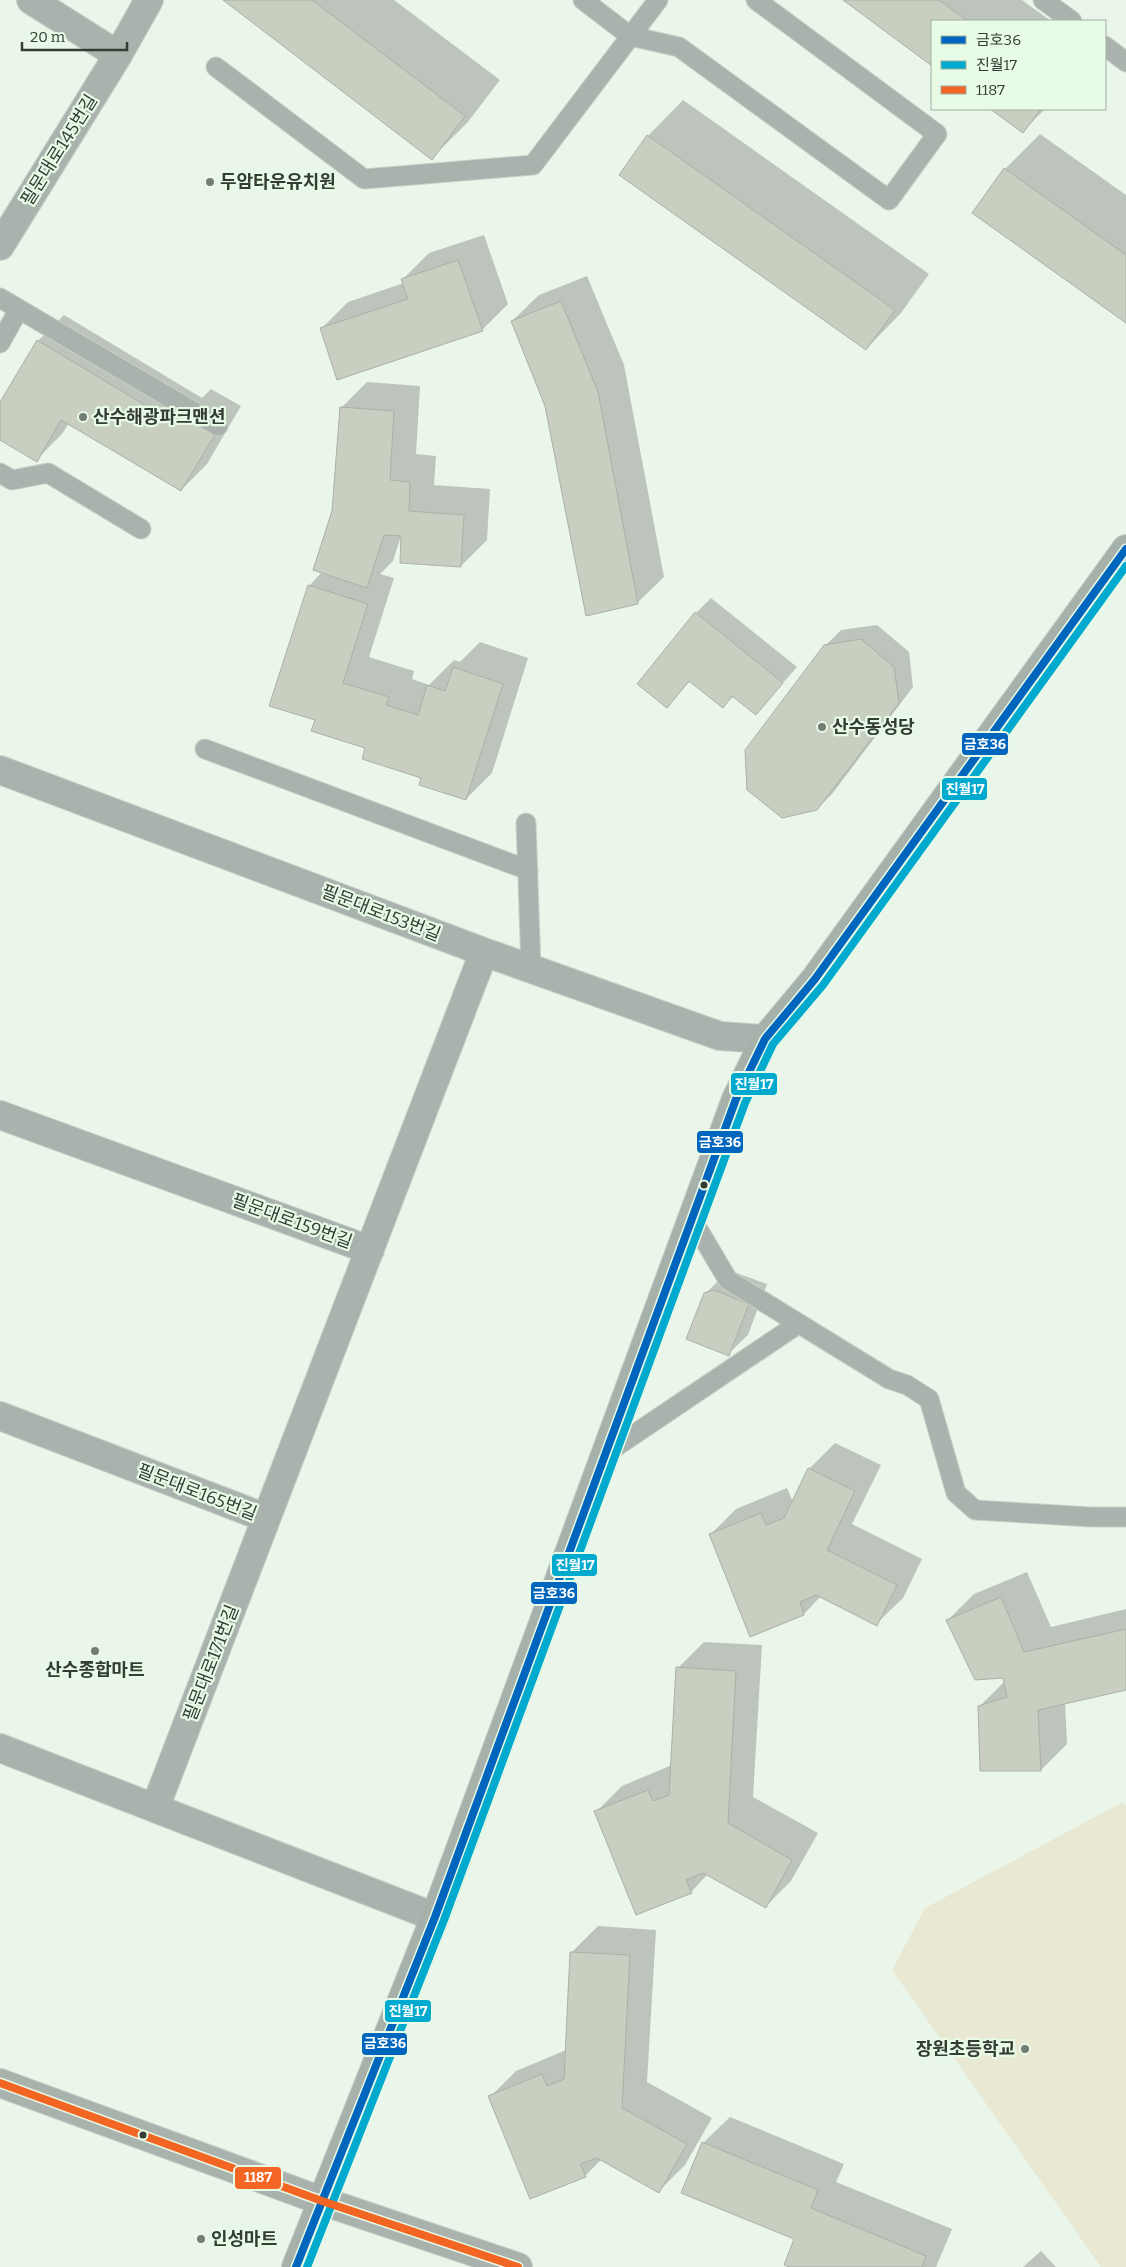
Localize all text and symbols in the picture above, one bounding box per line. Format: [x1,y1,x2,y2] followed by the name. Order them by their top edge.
[22,20,128,52] scale bar
[931,20,1106,110] legend
[30,28,66,46] text: 20 m
[976,31,1021,49] text: 금호36
[976,56,1018,74] text: 진월17
[976,81,1005,99] text: 1187
[16,90,102,210] street label: 필문대로145번길
[220,171,336,193] place label: 두암타운유치원
[204,176,216,188] marker: 두암타운유치원
[93,406,225,428] place label: 산수해광파크맨션
[77,411,89,423] marker: 산수해광파크맨션
[832,716,915,738] place label: 산수동성당
[816,721,828,733] marker: 산수동성당
[961,732,1009,756] line badge: 금호36
[964,736,1006,753] text: 금호36
[941,777,988,801] line badge: 진월17
[945,781,985,798] text: 진월17
[318,880,444,946] street label: 필문대로153번길
[730,1072,778,1096] line badge: 진월17
[734,1076,774,1093] text: 진월17
[696,1130,744,1154] line badge: 금호36
[699,1134,741,1151] text: 금호36
[699,1180,709,1190] unlabelled marker
[229,1189,355,1253] street label: 필문대로159번길
[134,1459,260,1525] street label: 필문대로165번길
[551,1553,598,1577] line badge: 진월17
[555,1557,595,1574] text: 진월17
[530,1581,578,1605] line badge: 금호36
[533,1585,575,1602] text: 금호36
[179,1602,243,1724] street label: 필문대로171번길
[89,1645,101,1657] marker: 산수종합마트
[45,1659,145,1681] place label: 산수종합마트
[384,1999,432,2023] line badge: 진월17
[388,2003,428,2020] text: 진월17
[361,2032,408,2056] line badge: 금호36
[364,2035,406,2052] text: 금호36
[916,2038,1015,2060] place label: 장원초등학교
[1019,2043,1031,2055] marker: 장원초등학교
[138,2130,148,2140] unlabelled marker
[234,2166,282,2190] line badge: 1187
[244,2169,272,2186] text: 1187
[211,2228,277,2250] place label: 인성마트
[195,2233,207,2245] marker: 인성마트

